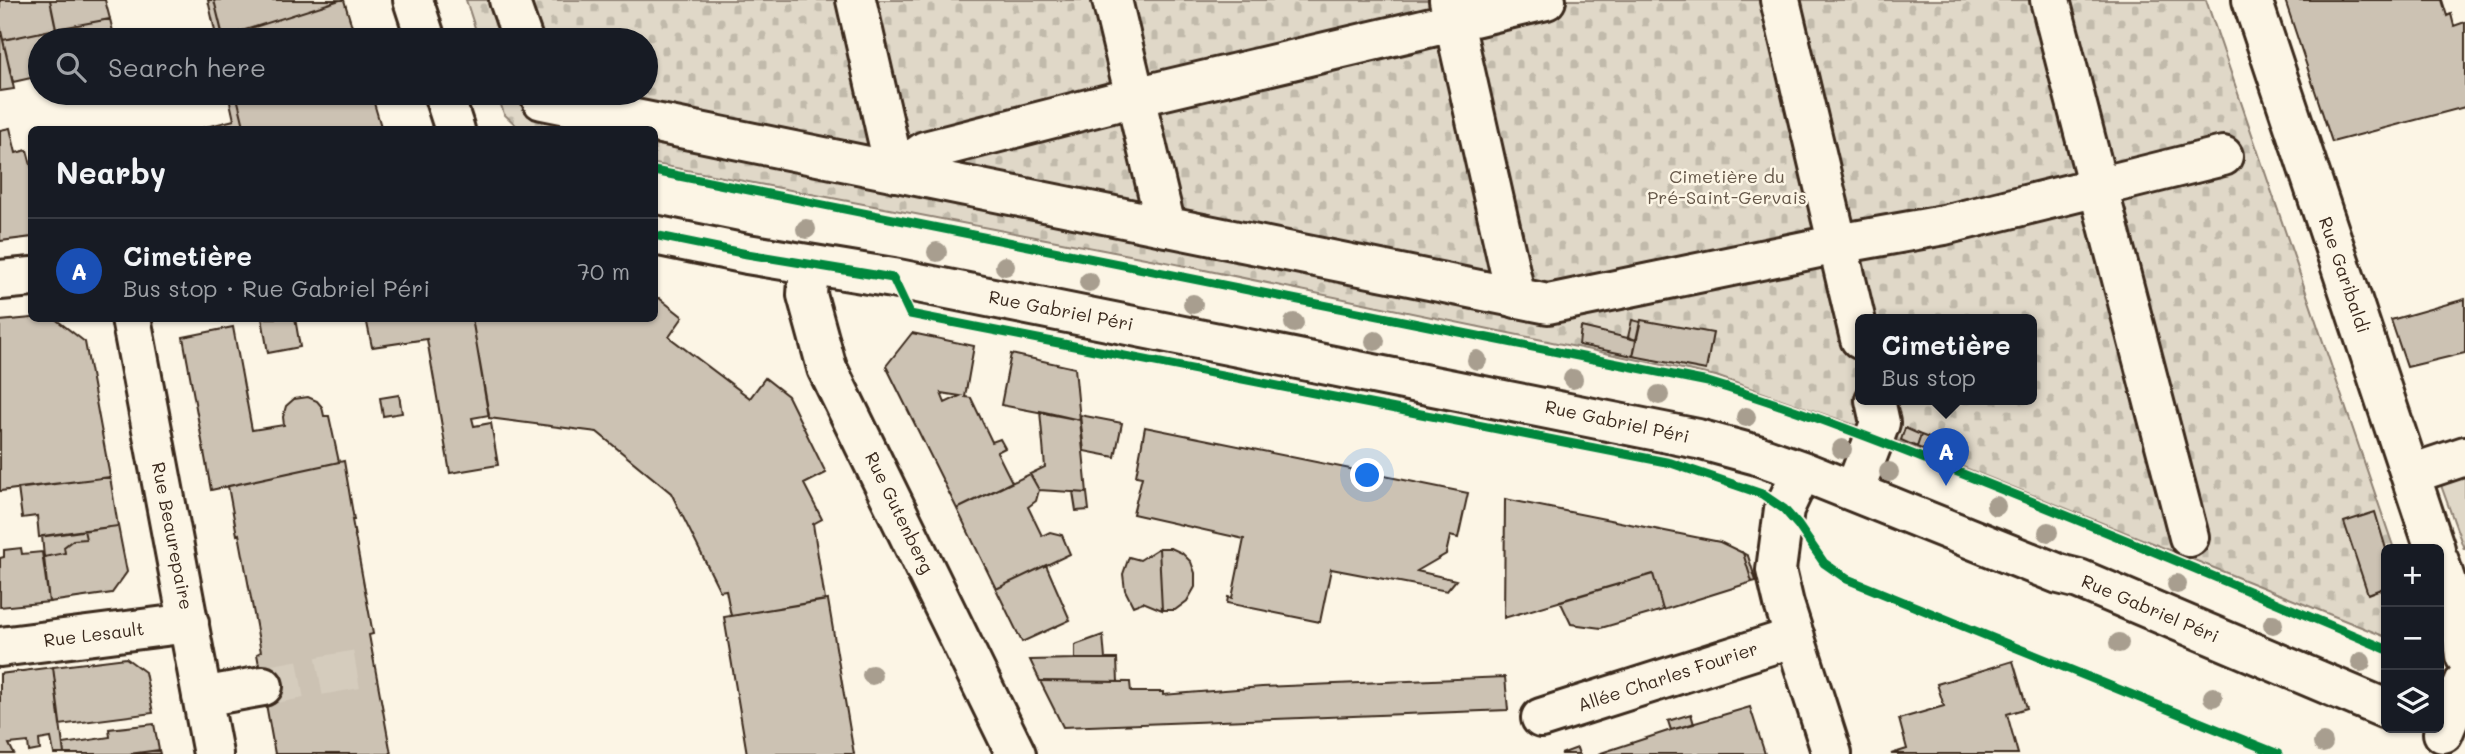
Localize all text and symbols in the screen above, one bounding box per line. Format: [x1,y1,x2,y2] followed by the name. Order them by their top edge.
[28,28,658,105] search box
[52,48,90,86] icon: search
[108,50,266,84] text: Search here
[56,152,166,192] text: Nearby
[1647,164,1807,209] park label: Cimetière du Pré-Saint-Gervais
[2314,213,2376,336] street label: Rue Garibaldi
[123,239,252,273] text: Cimetière
[71,256,87,286] text: A
[577,256,630,286] text: 70 m
[123,273,430,303] text: Bus stop · Rue Gabriel Péri
[987,284,1136,336] street label: Rue Gabriel Péri
[1855,314,2037,405] popup
[1881,328,2011,362] text: Cimetière
[1881,362,1976,392] text: Bus stop
[1543,394,1692,448] street label: Rue Gabriel Péri
[1923,428,1969,486] pin: A
[860,448,940,577] street label: Rue Gutenberg
[1350,458,1384,492] your location
[147,460,199,612] street label: Rue Beaurepaire
[2381,544,2444,733] map controls
[2381,544,2444,607] button: +
[2078,568,2223,648] street label: Rue Gabriel Péri
[2381,607,2444,670] button: −
[42,616,146,652] street label: Rue Lesault
[1574,636,1761,717] street label: Allée Charles Fourier
[2381,670,2444,733] button: layers

